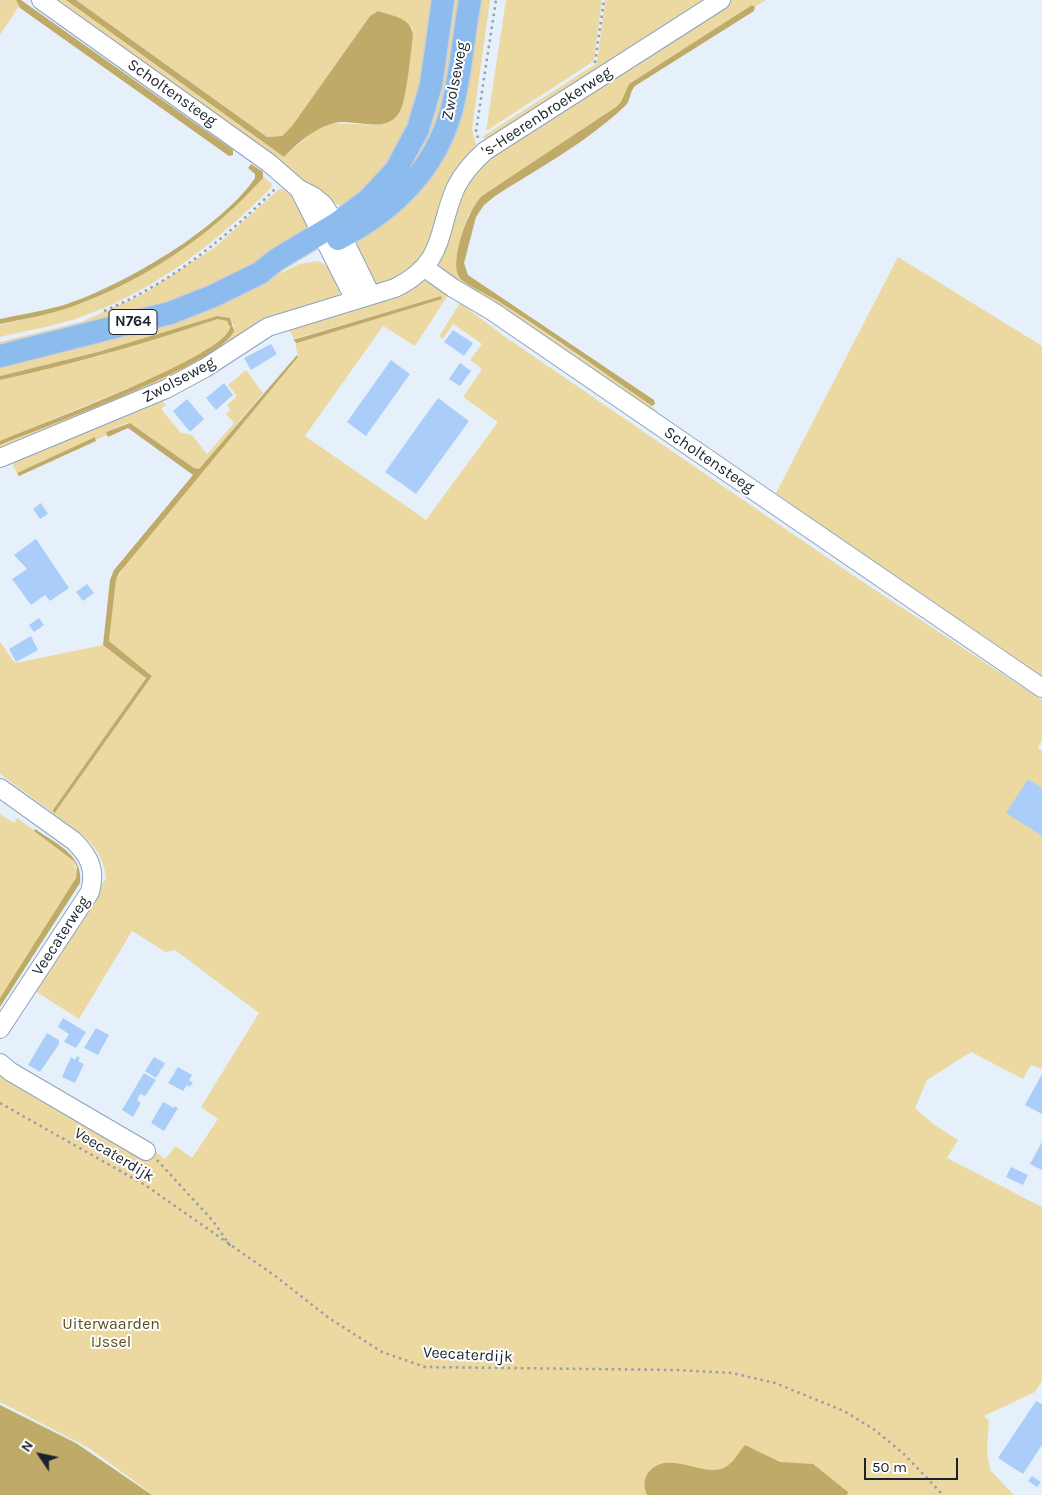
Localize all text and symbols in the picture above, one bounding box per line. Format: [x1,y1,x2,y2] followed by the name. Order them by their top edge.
[438,40,472,122] street label: Zwolseweg
[124,55,220,131] street label: Scholtensteeg
[478,63,616,161] street label: 's-Heerenbroekerweg
[109,310,157,334] road number: N764
[139,353,219,407] street label: Zwolseweg
[660,423,758,497] street label: Scholtensteeg
[28,893,94,979] street label: Veecaterweg
[70,1124,158,1186] street label: Veecaterdijk
[62,1314,160,1352] park label: Uiterwaarden IJssel
[422,1343,514,1367] street label: Veecaterdijk
[15,1430,65,1480] north arrow
[17,1437,37,1455] text: N
[867,1448,961,1480] scale bar
[872,1458,907,1476] text: 50 m

